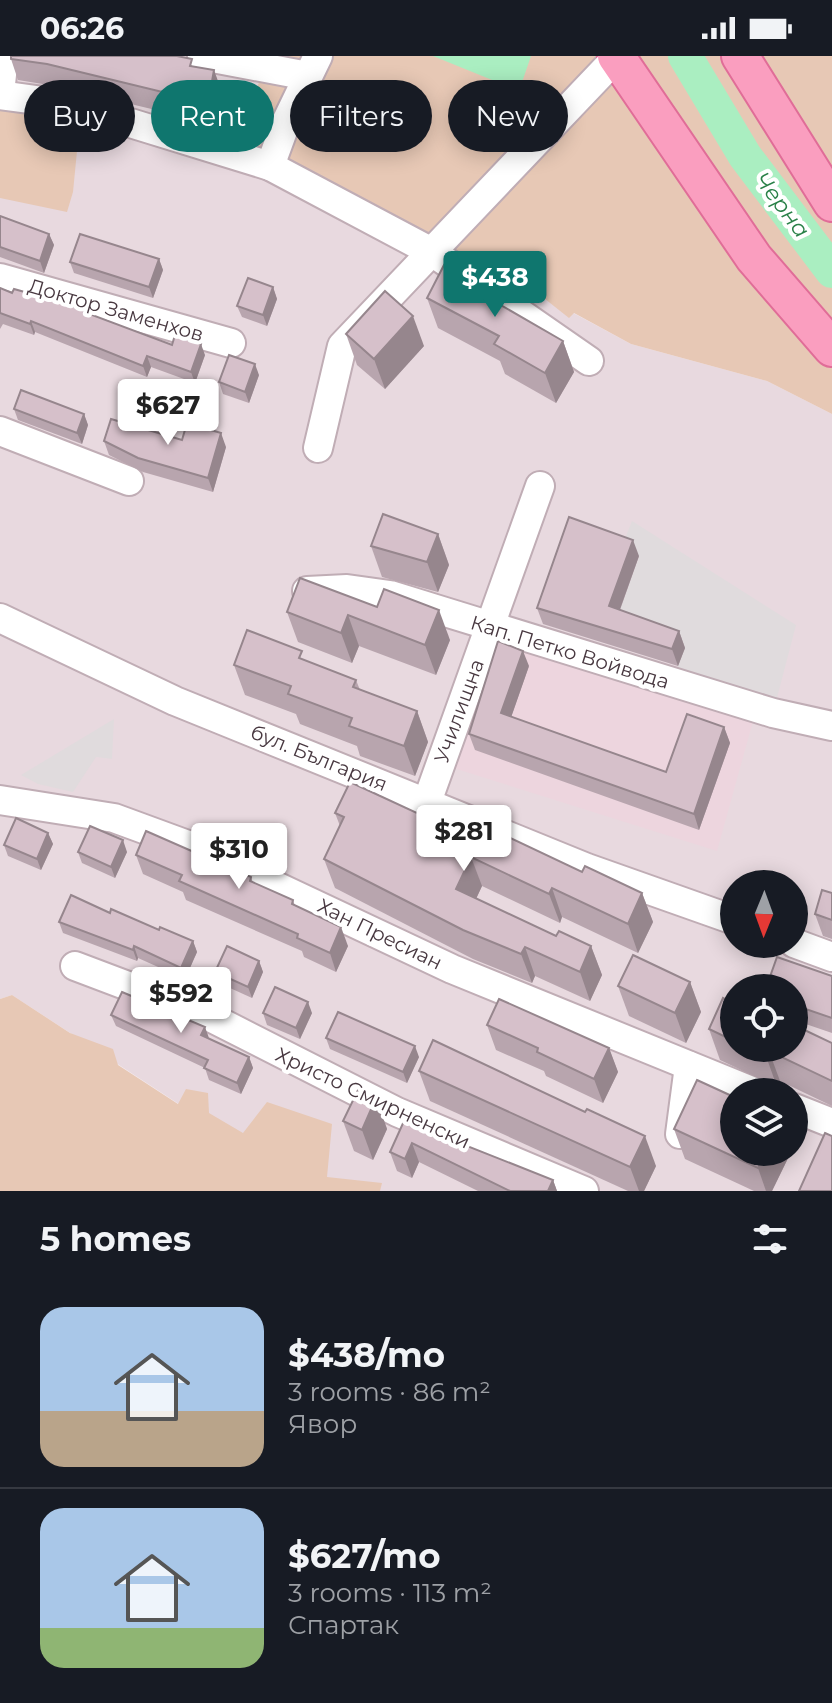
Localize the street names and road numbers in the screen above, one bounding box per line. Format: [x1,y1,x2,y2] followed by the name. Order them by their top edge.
[26,273,206,347] street label: Доктор Заменхов
[468,610,672,694] street label: Кап. Петко Войвода
[429,656,489,766] street label: Училищна
[247,720,391,796] street label: бул. България
[314,893,446,975] street label: Хан Пресиан
[272,1042,474,1154] street label: Христо Смирненски

